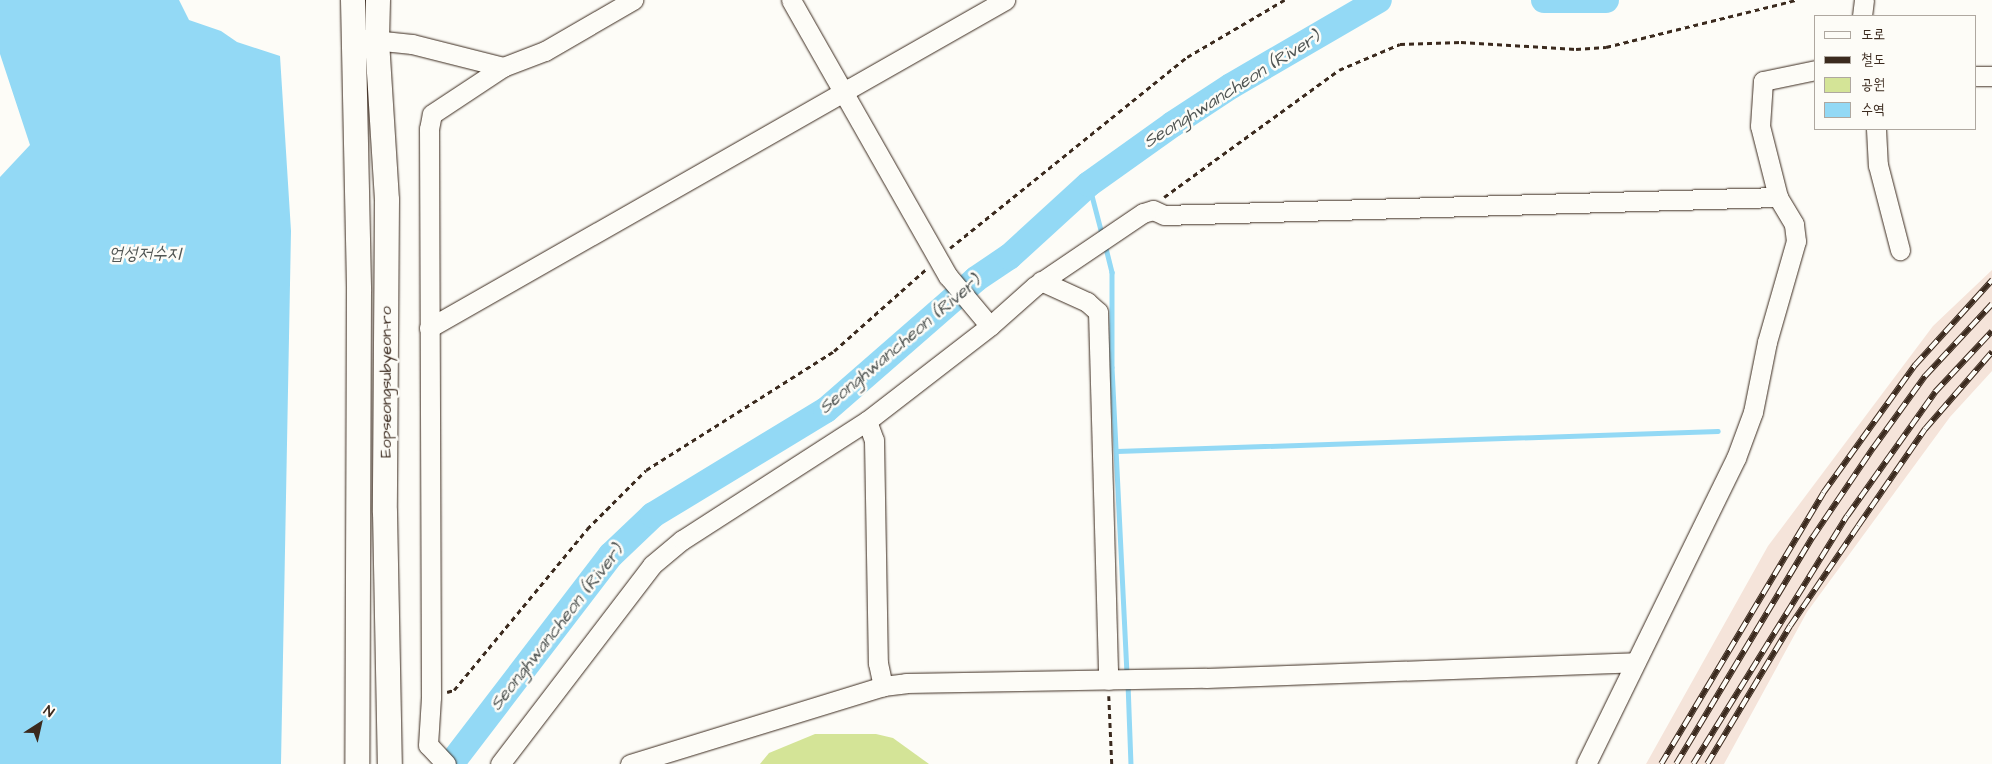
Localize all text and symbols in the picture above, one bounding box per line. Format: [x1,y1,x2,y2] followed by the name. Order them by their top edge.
[1814,15,1977,130] legend
[1861,24,1885,45] text: 도로
[1140,27,1324,153] water label: Seonghwancheon (River)
[1861,49,1885,70] text: 철도
[1861,74,1885,95] text: 공원
[1861,99,1885,120] text: 수역
[109,243,181,265] water label: 업성저수지
[815,271,985,419] water label: Seonghwancheon (River)
[376,306,396,458] street label: Eopseongsubyeon-ro
[486,541,628,715] water label: Seonghwancheon (River)
[15,699,65,749] north arrow
[39,701,58,722] text: N

